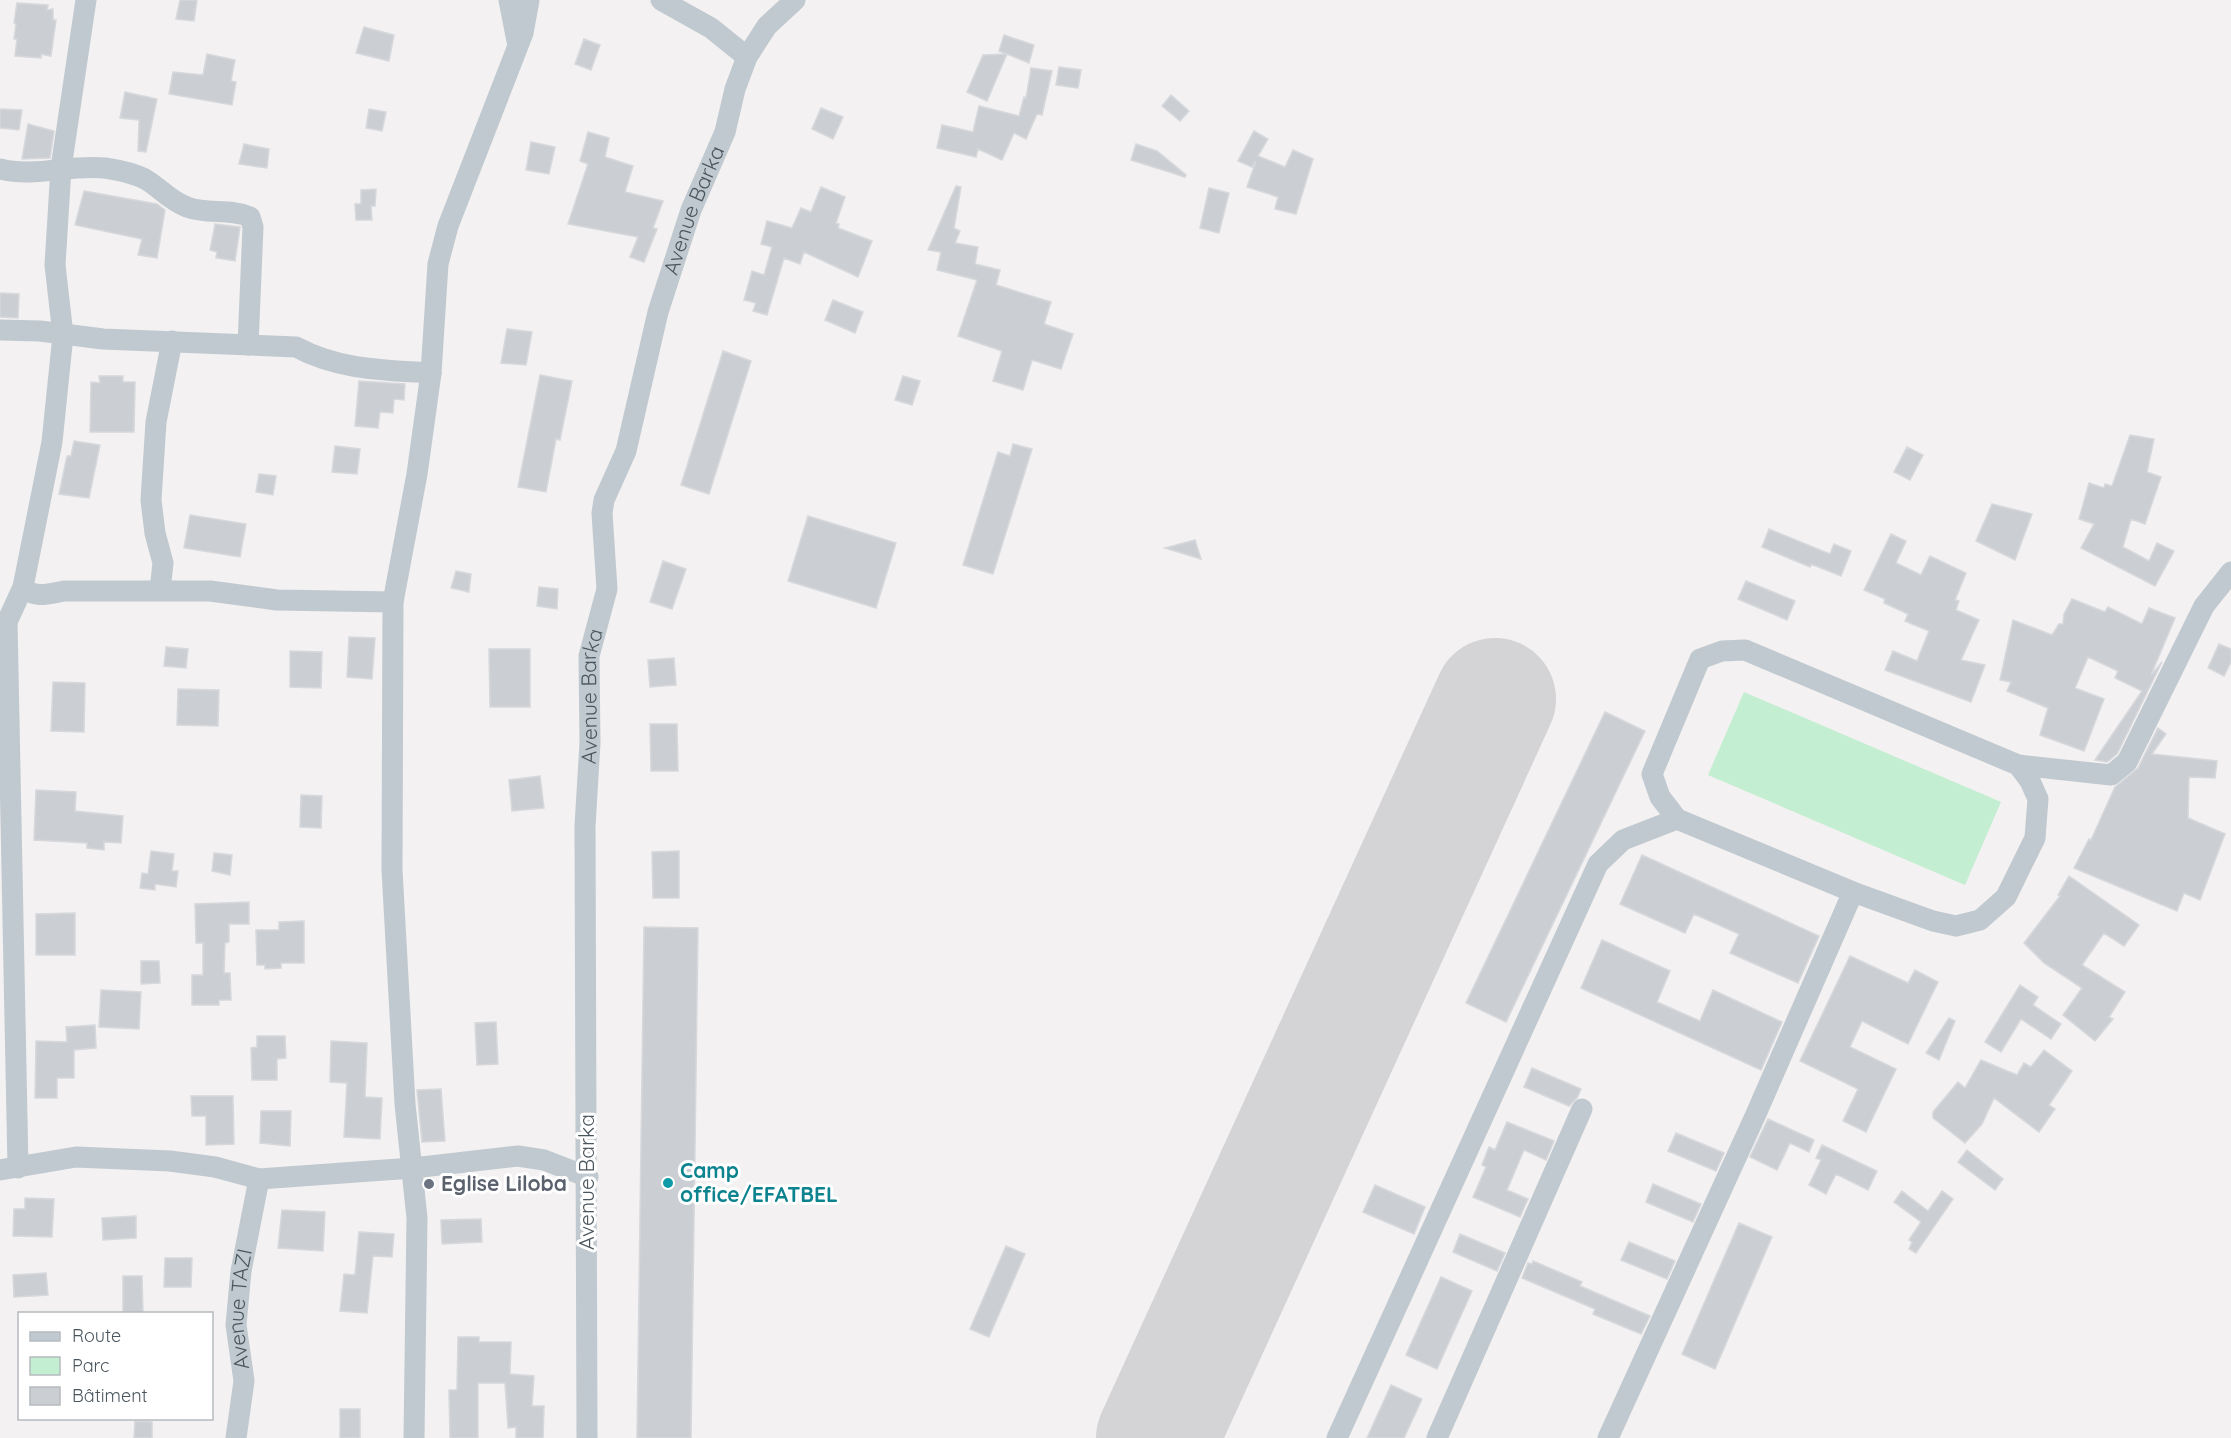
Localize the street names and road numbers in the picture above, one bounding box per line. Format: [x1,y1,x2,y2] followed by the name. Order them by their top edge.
[657,142,729,278] street label: Avenue Barka
[575,625,608,765] street label: Avenue Barka
[573,1114,599,1250] street label: Avenue Barka
[222,1246,257,1371] street label: Avenue TAZI

